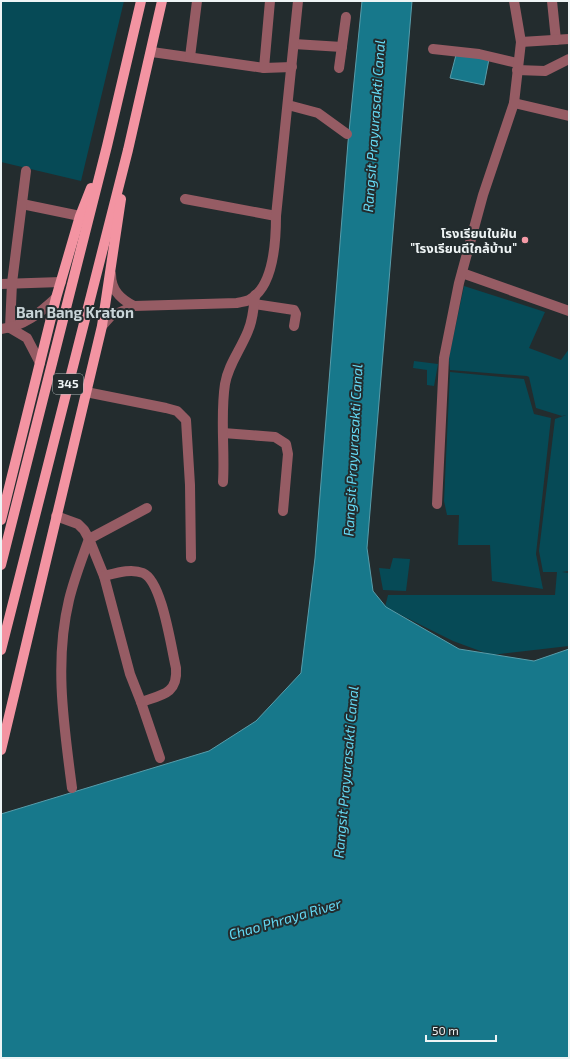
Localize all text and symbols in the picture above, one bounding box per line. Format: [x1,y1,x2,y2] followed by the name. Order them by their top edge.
[359,39,388,213] water label: Rangsit Prayurasakti Canal
[410,225,517,256] place label: โรงเรียนในฝัน "โรงเรียนดีใกล้บ้าน"
[520,235,530,245] marker: โรงเรียนในฝัน "โรงเรียนดีใกล้บ้าน"
[16,303,134,321] district label: Ban Bang Kraton
[339,363,366,537] water label: Rangsit Prayurasakti Canal
[53,374,83,394] road number: 345
[330,685,361,859] water label: Rangsit Prayurasakti Canal
[227,894,343,943] water label: Chao Phraya River
[426,1017,496,1043] scale bar
[432,1023,459,1037] text: 50 m

